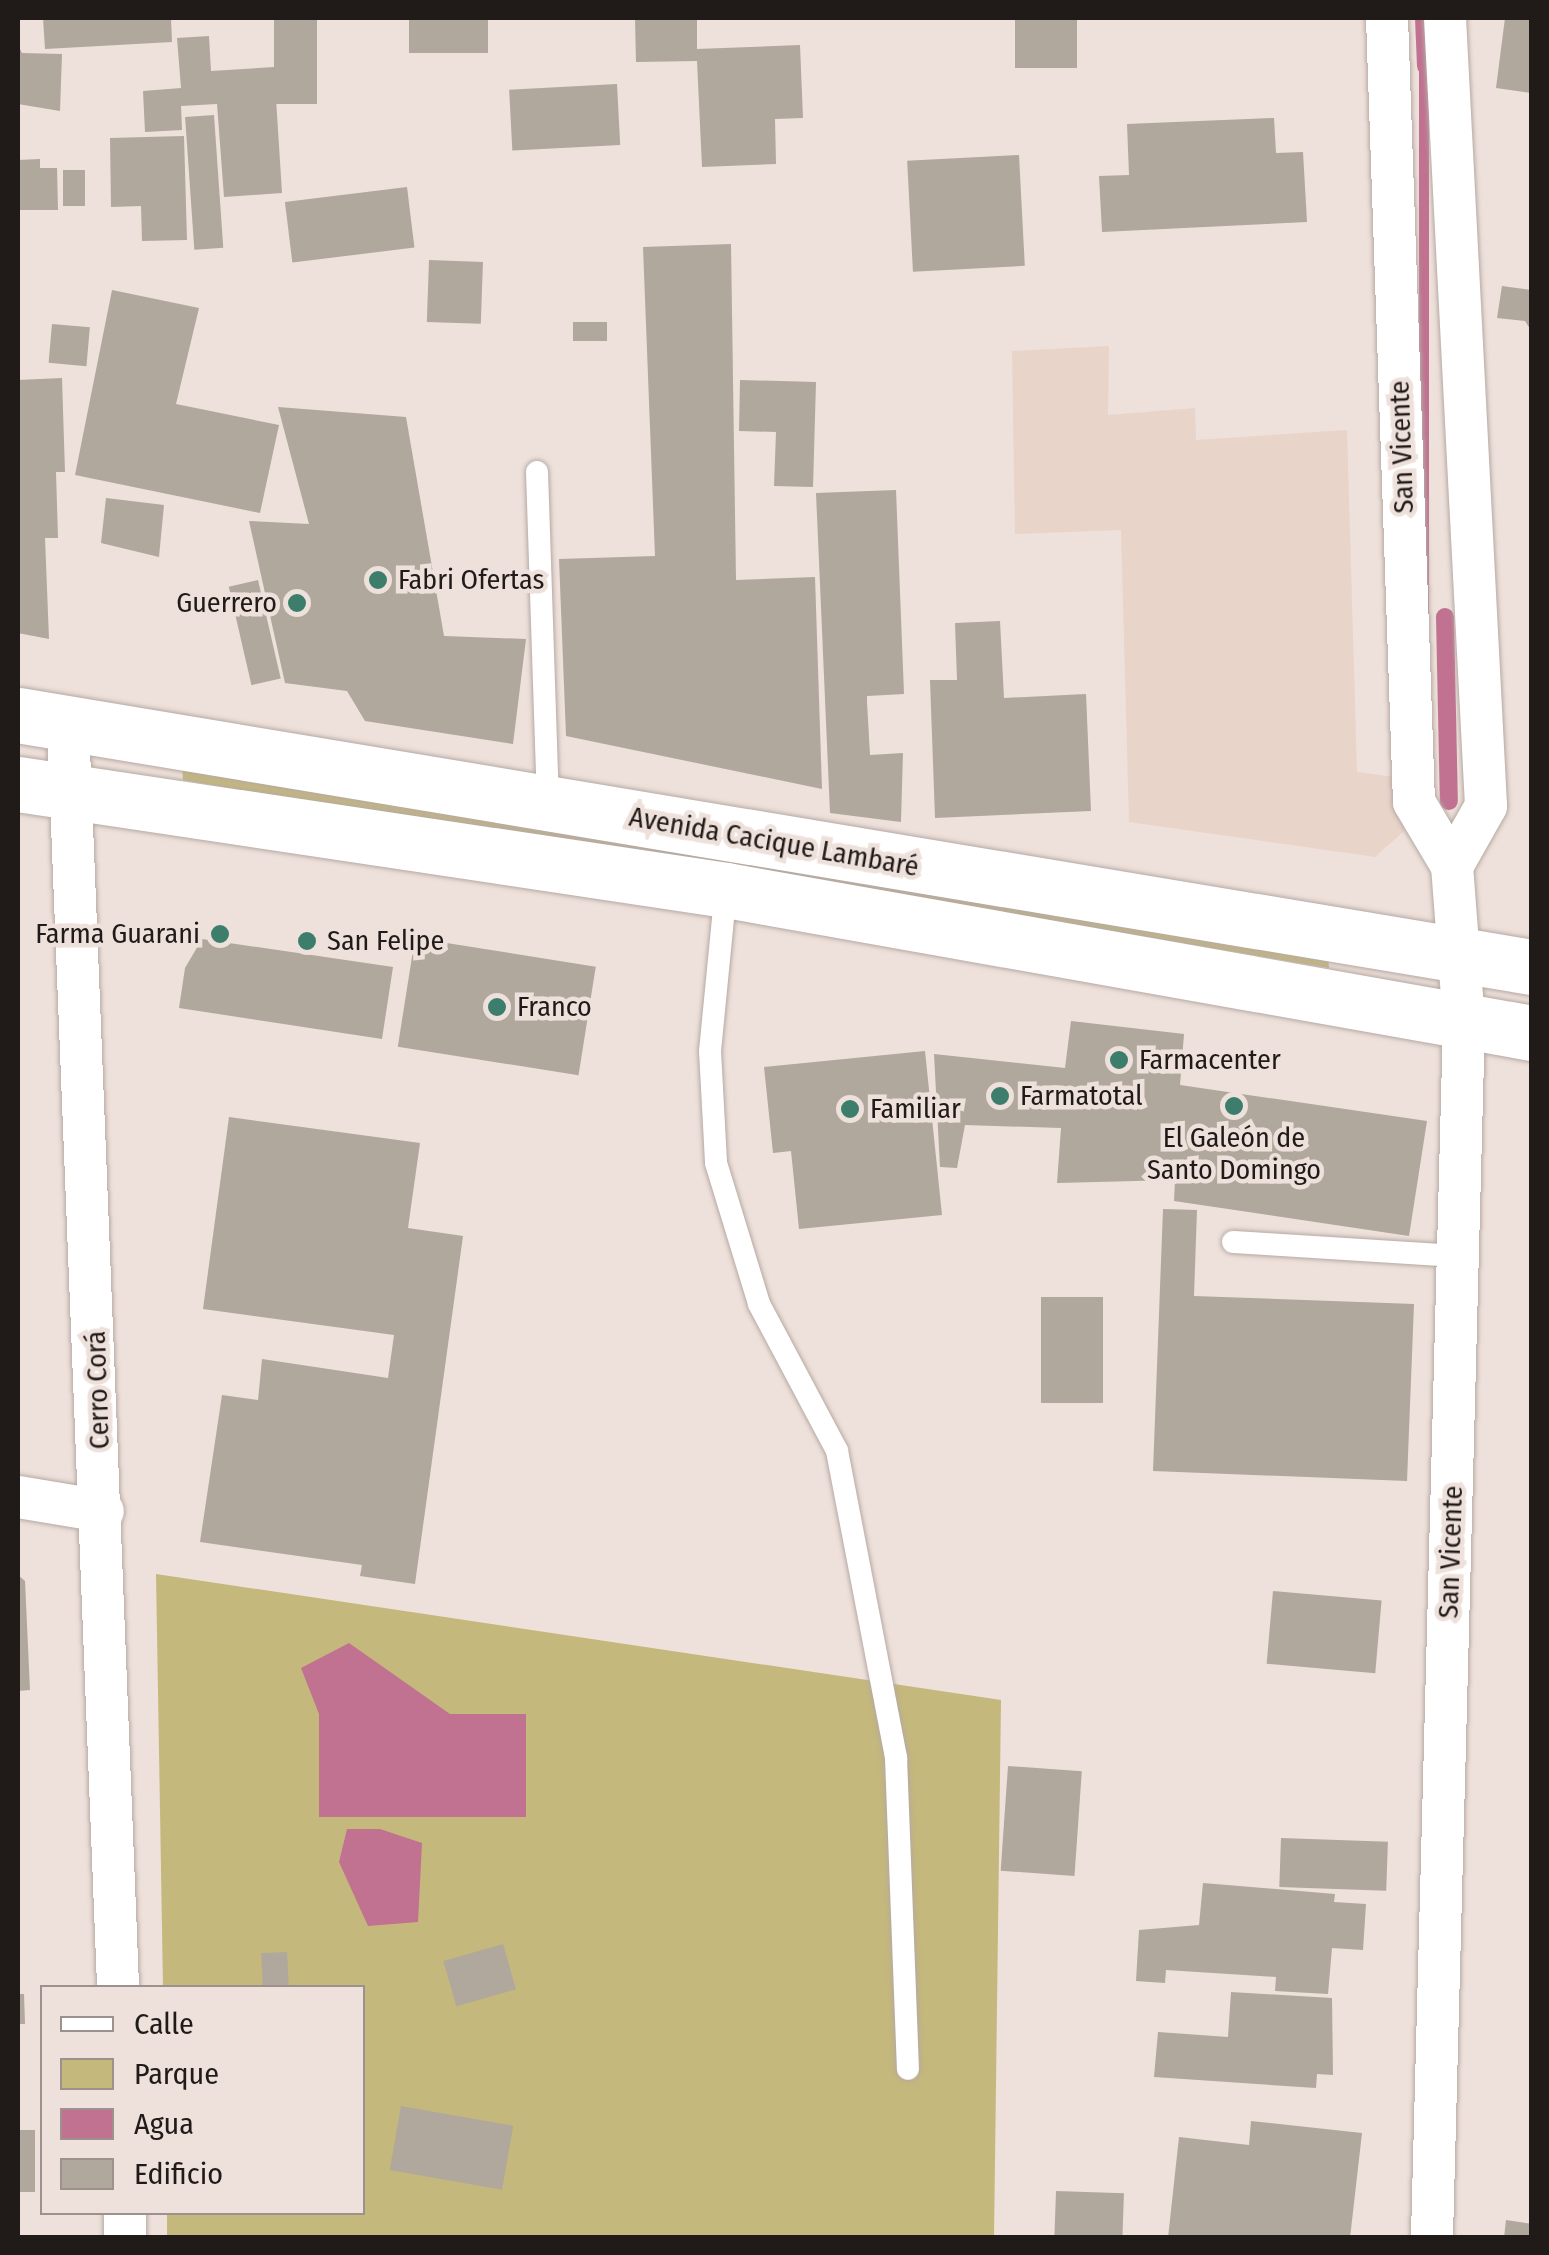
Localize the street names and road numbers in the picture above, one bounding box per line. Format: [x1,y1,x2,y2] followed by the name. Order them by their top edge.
[1383,380,1421,514] street label: San Vicente
[627,800,921,884] street label: Avenida Cacique Lambaré
[79,1330,117,1450] street label: Cerro Corá
[1432,1485,1470,1619] street label: San Vicente

